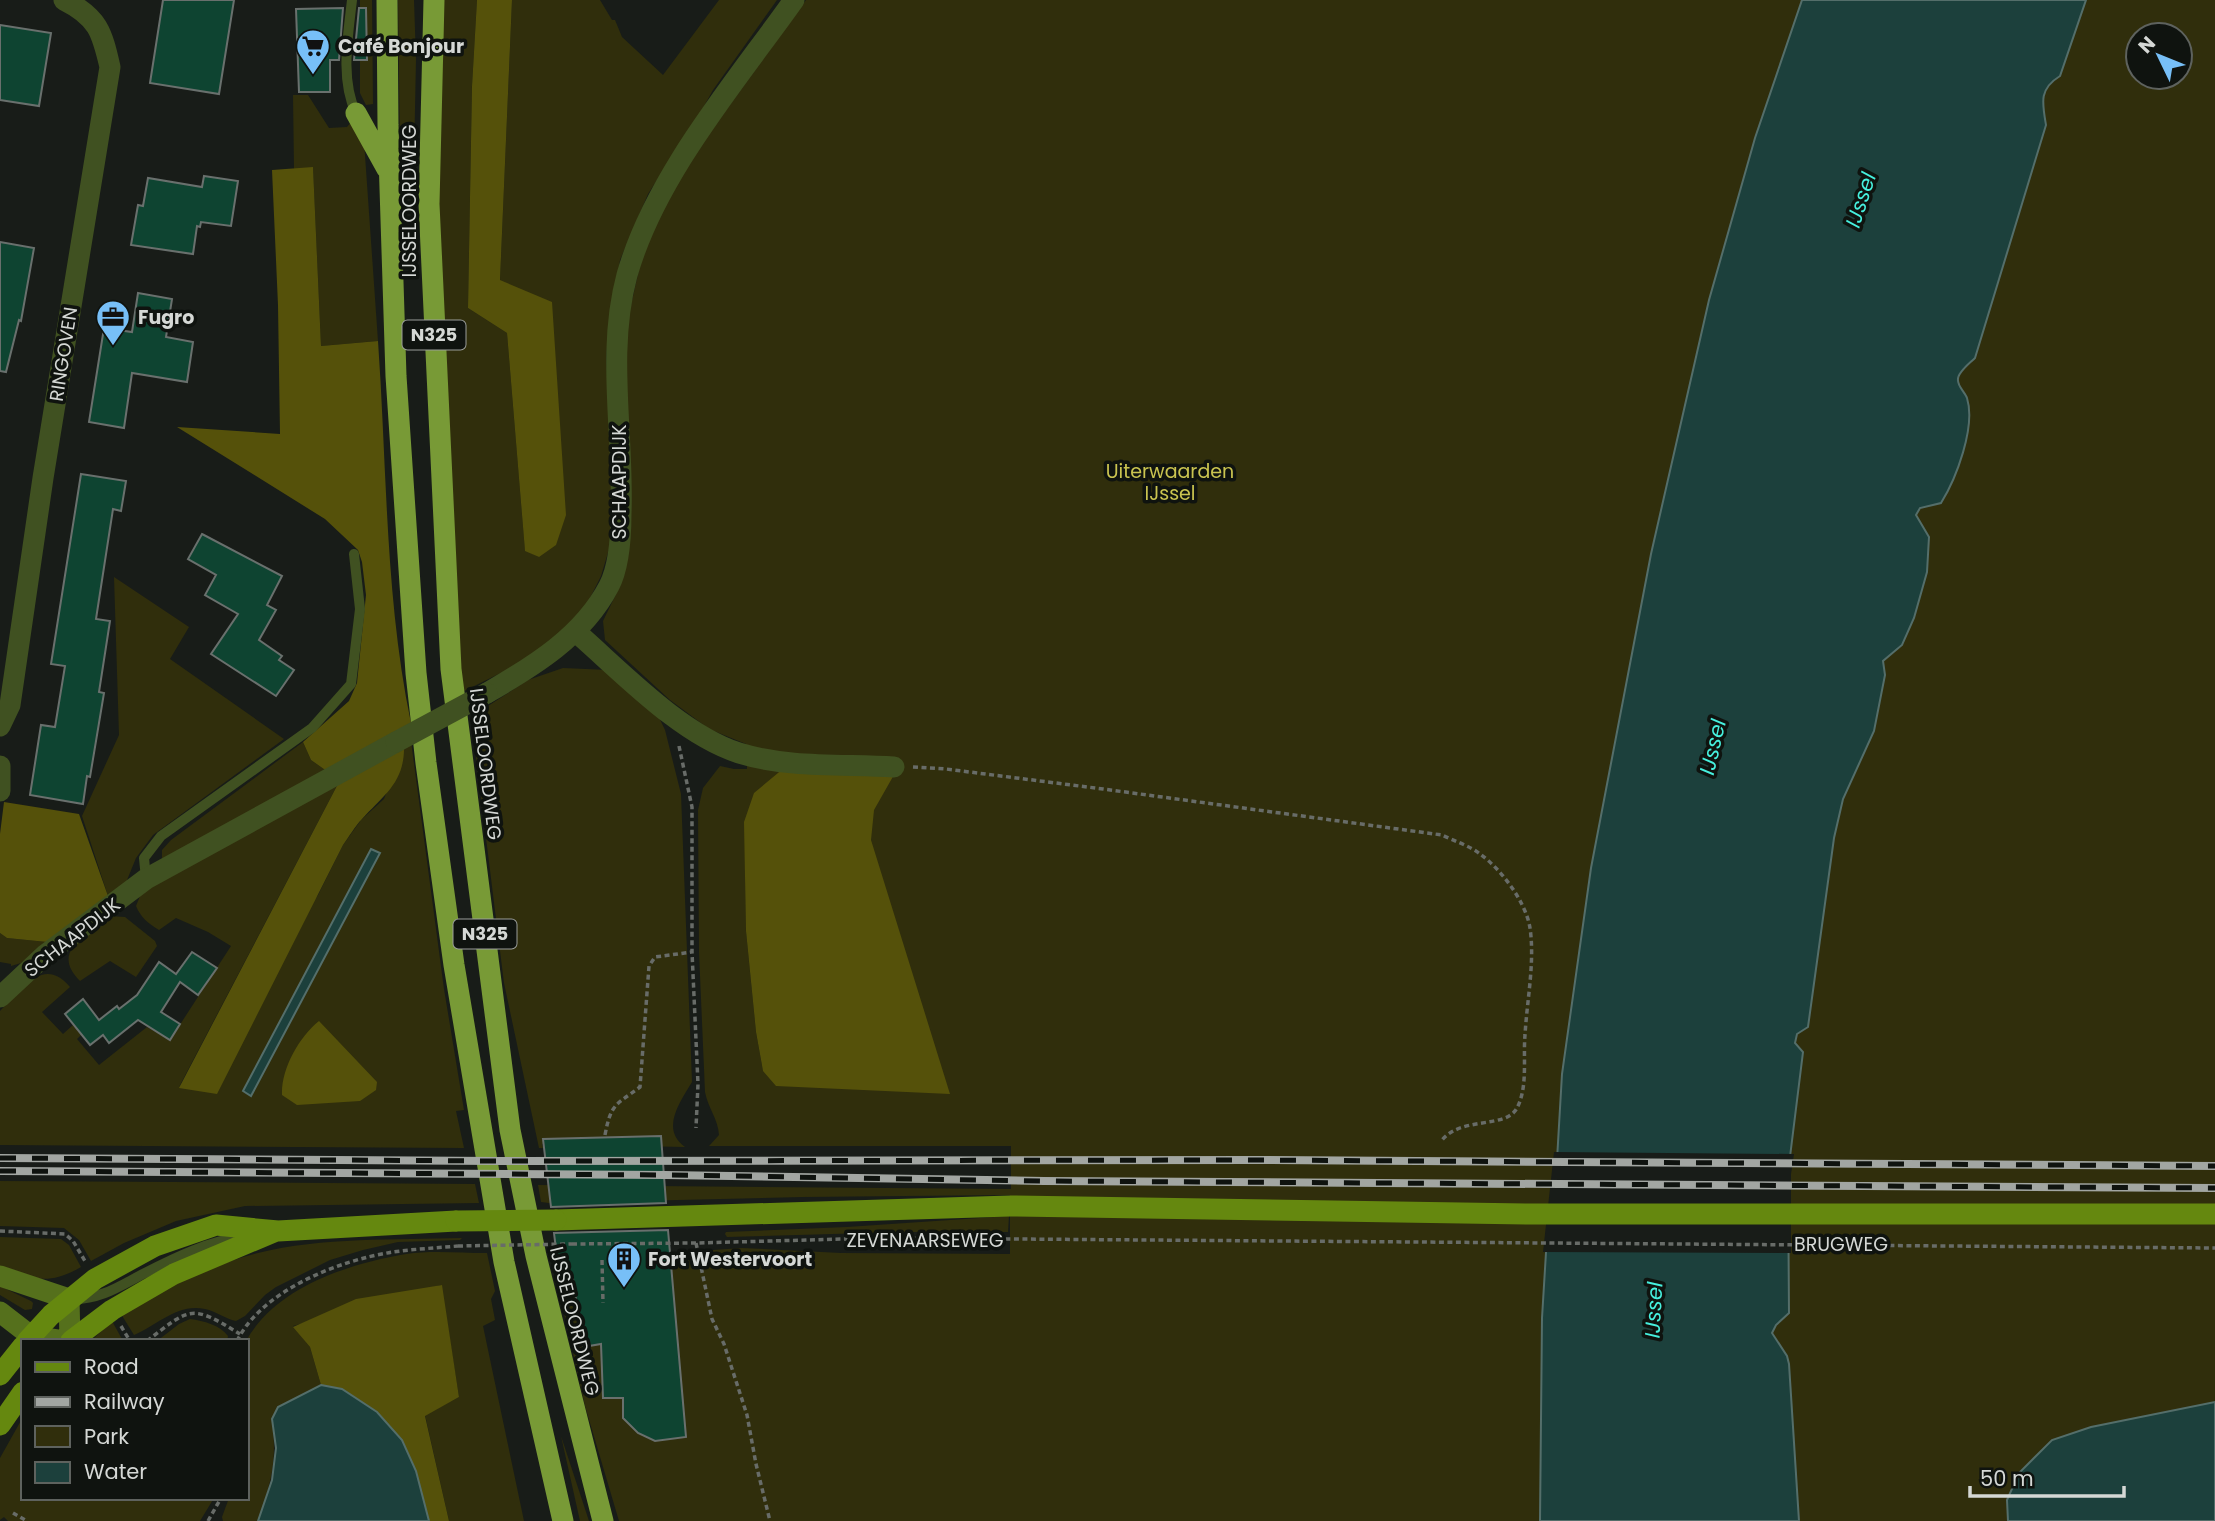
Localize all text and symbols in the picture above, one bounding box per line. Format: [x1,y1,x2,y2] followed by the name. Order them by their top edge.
[2124,21,2194,91] north arrow
[294,27,332,76] supermarket icon: Café Bonjour
[2132,30,2162,59] text: N
[338,33,464,60] place label: Café Bonjour
[396,125,423,277] street label: IJSSELOORDWEG
[1838,168,1883,231] water label: IJssel
[94,298,132,347] office icon: Fugro
[138,304,194,331] place label: Fugro
[43,305,84,403] street label: RINGOVEN
[402,320,466,349] road number: N325
[606,424,633,540] street label: SCHAAPDIJK
[1106,458,1234,507] park label: Uiterwaarden IJssel
[463,687,508,842] street label: IJSSELOORDWEG
[1692,715,1733,778] water label: IJssel
[19,891,126,983] street label: SCHAAPDIJK
[454,919,516,948] road number: N325
[846,1227,1004,1254] street label: ZEVENAARSEWEG
[1794,1231,1888,1258] street label: BRUGWEG
[605,1240,643,1289] building icon: Fort Westervoort
[543,1244,606,1399] street label: IJSSELOORDWEG
[648,1246,812,1273] place label: Fort Westervoort
[1638,1280,1670,1339] water label: IJssel
[21,1339,248,1500] legend
[84,1352,139,1381] text: Road
[84,1387,165,1416] text: Railway
[84,1422,129,1451] text: Park
[1970,1454,2124,1498] scale bar
[84,1457,147,1486] text: Water
[1980,1464,2034,1493] text: 50 m

